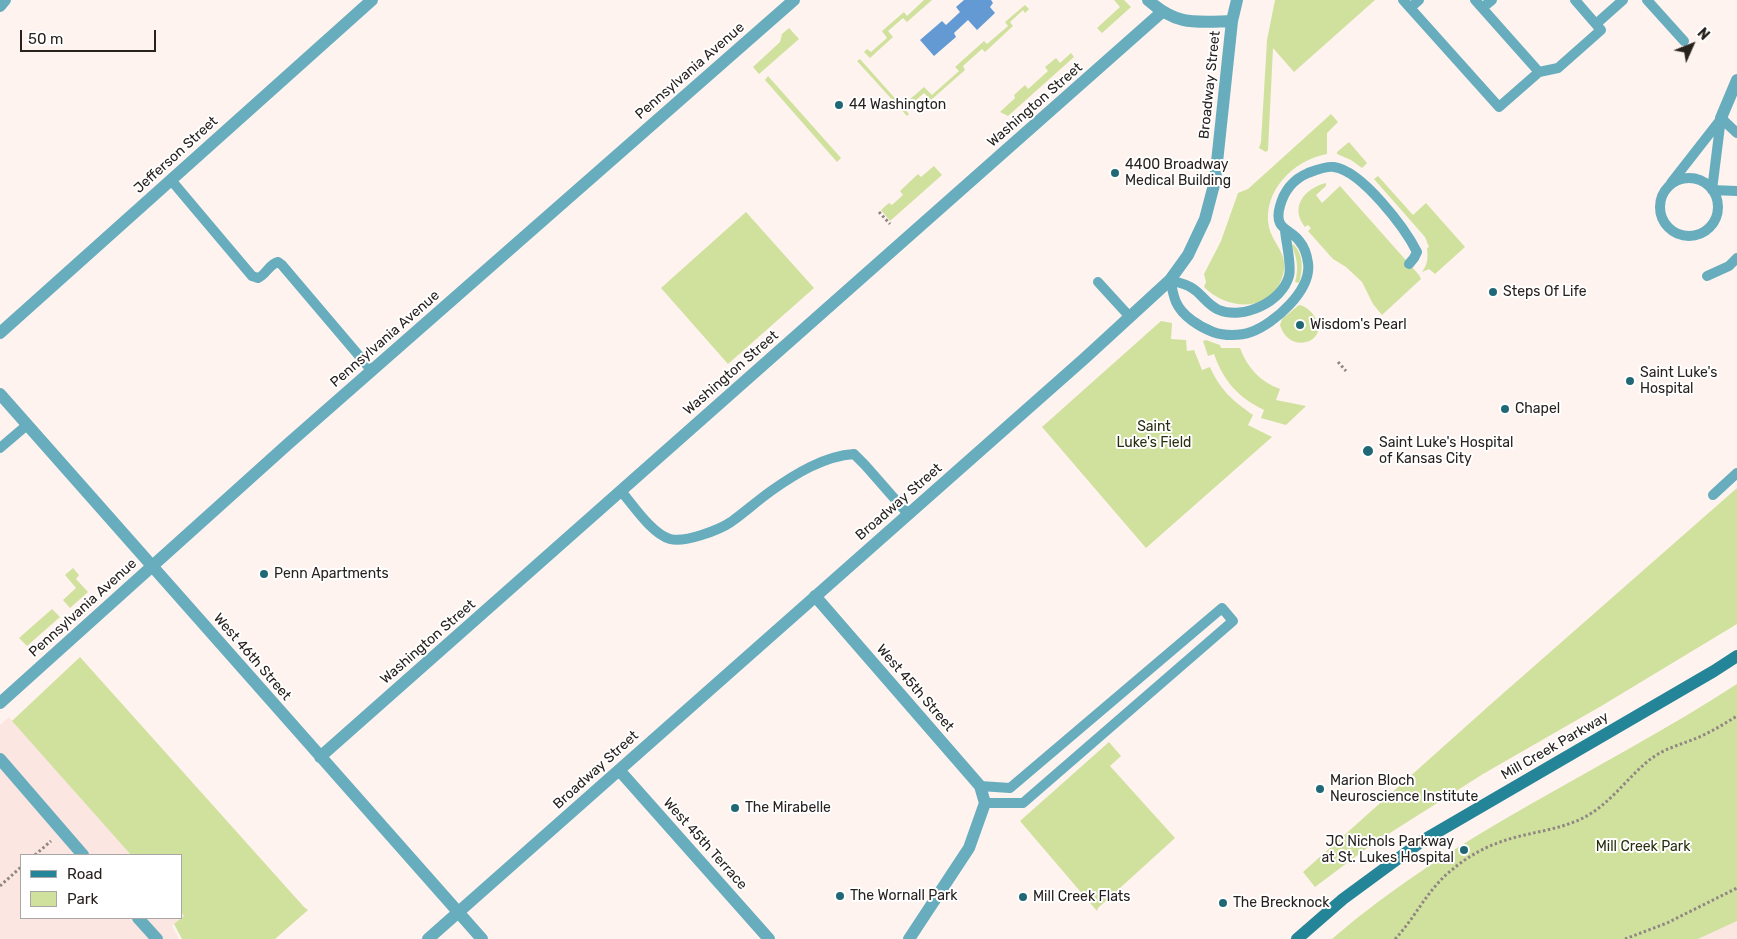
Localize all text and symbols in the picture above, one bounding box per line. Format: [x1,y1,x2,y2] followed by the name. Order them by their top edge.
[632,19,748,123] street label: Pennsylvania Avenue
[22,20,159,52] scale bar
[1667,20,1717,70] north arrow
[1694,25,1713,44] text: N
[28,30,63,48] text: 50 m
[1196,30,1224,140] street label: Broadway Street
[984,59,1086,151] street label: Washington Street
[849,97,946,113] place label: 44 Washington
[833,99,845,111] marker: 44 Washington
[131,113,221,197] street label: Jefferson Street
[1125,157,1231,190] place label: 4400 Broadway Medical Building
[1109,167,1121,179] marker: 4400 Broadway Medical Building
[1503,284,1587,300] place label: Steps Of Life
[1487,286,1499,298] marker: Steps Of Life
[327,287,443,391] street label: Pennsylvania Avenue
[1310,317,1407,333] place label: Wisdom's Pearl
[1294,319,1306,331] marker: Wisdom's Pearl
[680,327,782,419] street label: Washington Street
[1640,365,1717,398] place label: Saint Luke's Hospital
[1624,375,1636,387] marker: Saint Luke's Hospital
[1515,401,1560,417] place label: Chapel
[1499,403,1511,415] marker: Chapel
[1117,419,1191,452] park label: Saint Luke's Field
[1379,435,1513,468] place label: Saint Luke's Hospital of Kansas City
[1361,444,1375,458] marker: Saint Luke's Hospital of Kansas City
[852,460,946,544] street label: Broadway Street
[26,555,140,661] street label: Pennsylvania Avenue
[274,566,389,582] place label: Penn Apartments
[258,568,270,580] marker: Penn Apartments
[377,596,479,688] street label: Washington Street
[210,610,294,704] street label: West 46th Street
[873,641,957,735] street label: West 45th Street
[1498,708,1612,784] street label: Mill Creek Parkway
[550,727,642,813] street label: Broadway Street
[1330,773,1478,806] place label: Marion Bloch Neuroscience Institute
[1314,783,1326,795] marker: Marion Bloch Neuroscience Institute
[659,795,751,893] street label: West 45th Terrace
[745,800,831,816] place label: The Mirabelle
[729,802,741,814] marker: The Mirabelle
[1321,834,1454,866] place label: JC Nichols Parkway at St. Lukes Hospital
[1596,839,1690,855] park label: Mill Creek Park
[1458,844,1470,856] marker: JC Nichols Parkway at St. Lukes Hospital
[20,854,182,919] legend
[67,865,103,883] text: Road
[850,888,957,904] place label: The Wornall Park
[1033,889,1130,905] place label: Mill Creek Flats
[67,890,98,908] text: Park
[834,890,846,902] marker: The Wornall Park
[1017,891,1029,903] marker: Mill Creek Flats
[1233,895,1329,911] place label: The Brecknock
[1217,897,1229,909] marker: The Brecknock

